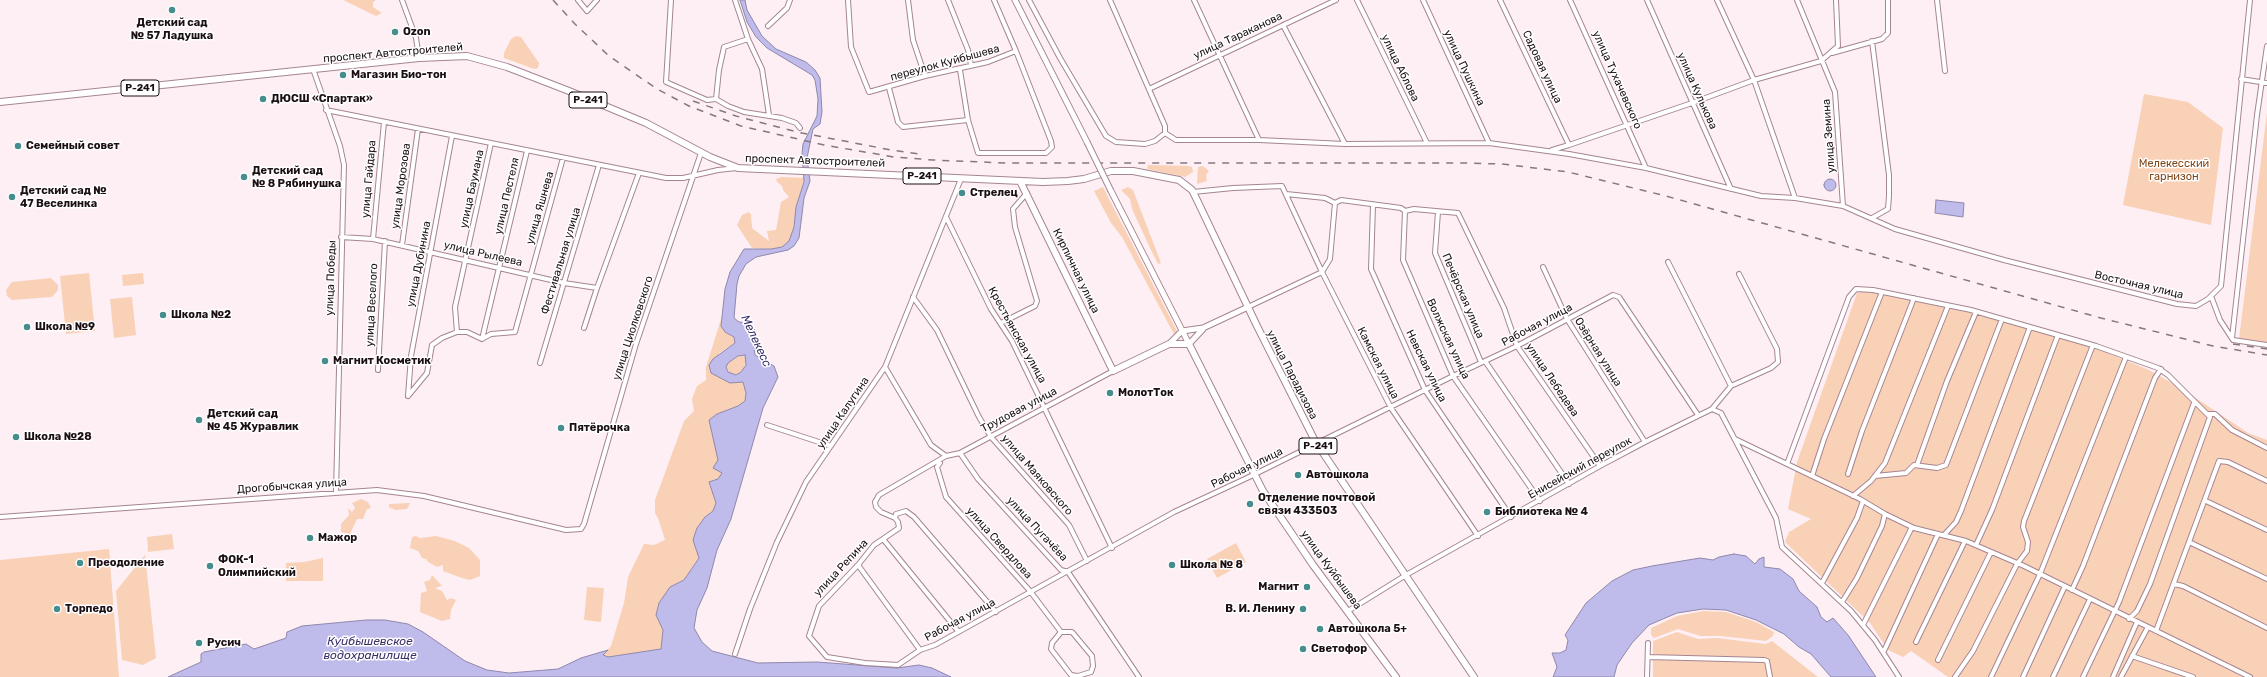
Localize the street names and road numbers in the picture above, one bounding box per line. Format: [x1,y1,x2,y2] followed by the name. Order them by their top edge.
[1191,10,1285,62] street label: улица Тараканова
[1441,28,1487,108] street label: улица Пушкина
[1519,28,1565,106] street label: Садовая улица
[1589,29,1645,131] street label: улица Тухачевского
[1378,32,1422,104] street label: улица Аблова
[323,40,463,66] street label: проспект Автостроителей
[889,42,1001,84] street label: переулок Куйбышева
[1674,51,1720,131] street label: улица Кулькова
[121,80,159,96] road number: Р-241
[569,92,607,108] road number: Р-241
[1820,98,1838,174] street label: улица Земина
[359,139,379,219] street label: улица Гайдара
[388,142,414,230] street label: улица Морозова
[457,149,487,229] street label: улица Баумана
[745,152,885,170] street label: проспект Автостроителей
[492,156,522,236] street label: улица Пестеля
[903,168,941,184] road number: Р-241
[523,170,557,246] street label: улица Яшнева
[538,206,584,316] street label: Фестивальная улица
[404,220,434,308] street label: улица Дубинина
[1050,226,1102,316] street label: Кирпичная улица
[442,239,524,269] street label: улица Рылеева
[323,240,339,316] street label: улица Победы
[1439,251,1487,341] street label: Печёрская улица
[363,263,381,347] street label: улица Веселого
[2093,268,2185,302] street label: Восточная улица
[610,274,656,382] street label: улица Циолковского
[985,285,1049,385] street label: Крестьянская улица
[1424,297,1472,381] street label: Волжская улица
[1499,301,1575,349] street label: Рабочая улица
[1571,315,1625,389] street label: Озёрная улица
[1354,325,1402,401] street label: Камская улица
[1264,328,1320,422] street label: улица Парадизова
[1403,328,1449,404] street label: Невская улица
[1523,341,1581,419] street label: улица Лебедева
[814,374,872,452] street label: улица Калугина
[979,384,1059,436] street label: Трудовая улица
[998,432,1076,518] street label: улица Маяковского
[1526,434,1634,502] street label: Енисейский переулок
[1299,438,1337,454] road number: Р-241
[1209,445,1285,491] street label: Рабочая улица
[237,476,347,496] street label: Дрогобычская улица
[1004,494,1070,564] street label: улица Пугачёва
[963,504,1035,582] street label: улица Свердлова
[1298,528,1364,612] street label: улица Куйбышева
[811,537,871,599] street label: улица Репина
[922,596,998,644] street label: Рабочая улица

